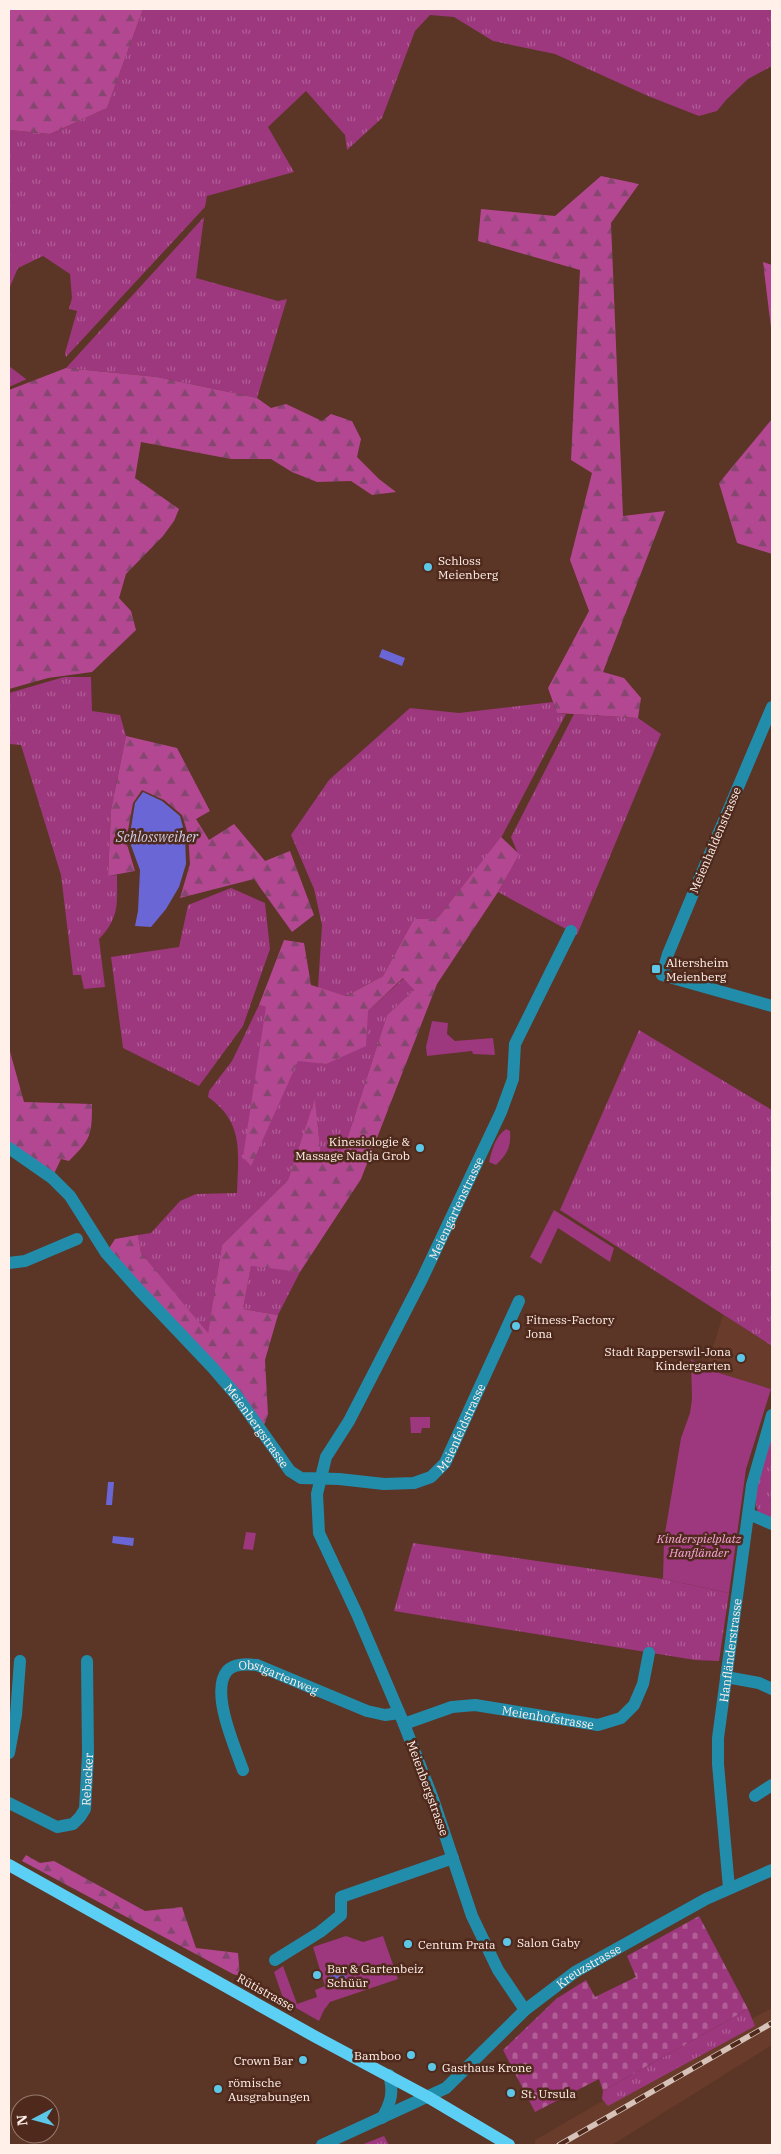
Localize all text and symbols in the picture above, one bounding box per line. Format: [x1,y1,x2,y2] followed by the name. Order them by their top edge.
[438,553,499,582] place label: Schloss Meienberg
[422,561,434,573] marker: Schloss Meienberg
[686,785,744,895] street label: Meienhaldenstrasse
[115,828,199,846] water label: Schlossweiher
[666,955,729,984] place label: Altersheim Meienberg
[650,963,662,975] marker: Altersheim Meienberg
[295,1134,410,1163] place label: Kinesiologie & Massage Nadja Grob
[414,1142,426,1154] marker: Kinesiologie & Massage Nadja Grob
[425,1154,486,1262] street label: Meiengartenstrasse
[526,1312,615,1341] place label: Fitness-Factory Jona
[510,1320,522,1332] marker: Fitness-Factory Jona
[605,1344,731,1373] place label: Stadt Rapperswil-Jona Kindergarten
[735,1352,747,1364] marker: Stadt Rapperswil-Jona Kindergarten
[222,1380,293,1471] street label: Meienbergstrasse
[433,1381,488,1475] street label: Meienfeldstrasse
[656,1531,742,1560] park label: Kinderspielplatz Hanfländer
[715,1597,744,1703] street label: Hanfländerstrasse
[238,1657,321,1698] street label: Obstgartenweg
[501,1702,595,1732] street label: Meienhofstrasse
[404,1738,452,1838] street label: Meienbergstrasse
[78,1752,96,1806] street label: Rebacker
[517,1935,581,1950] place label: Salon Gaby
[501,1936,513,1948] marker: Salon Gaby
[418,1937,496,1952] place label: Centum Prata
[402,1938,414,1950] marker: Centum Prata
[553,1940,624,1991] street label: Kreuzstrasse
[327,1961,424,1990] place label: Bar & Gartenbeiz Schüür
[311,1969,323,1981] marker: Bar & Gartenbeiz Schüür
[235,1970,297,2014] street label: Rütistrasse
[354,2048,401,2063] place label: Bamboo
[405,2049,417,2061] marker: Bamboo
[234,2053,294,2068] place label: Crown Bar
[297,2054,309,2066] marker: Crown Bar
[442,2060,532,2075] place label: Gasthaus Krone
[426,2061,438,2073] marker: Gasthaus Krone
[228,2075,311,2104] place label: römische Ausgrabungen
[212,2083,224,2095] marker: römische Ausgrabungen
[521,2086,576,2101] place label: St. Ursula
[505,2087,517,2099] marker: St. Ursula
[10,2094,60,2144] north arrow
[13,2114,32,2127] text: N

